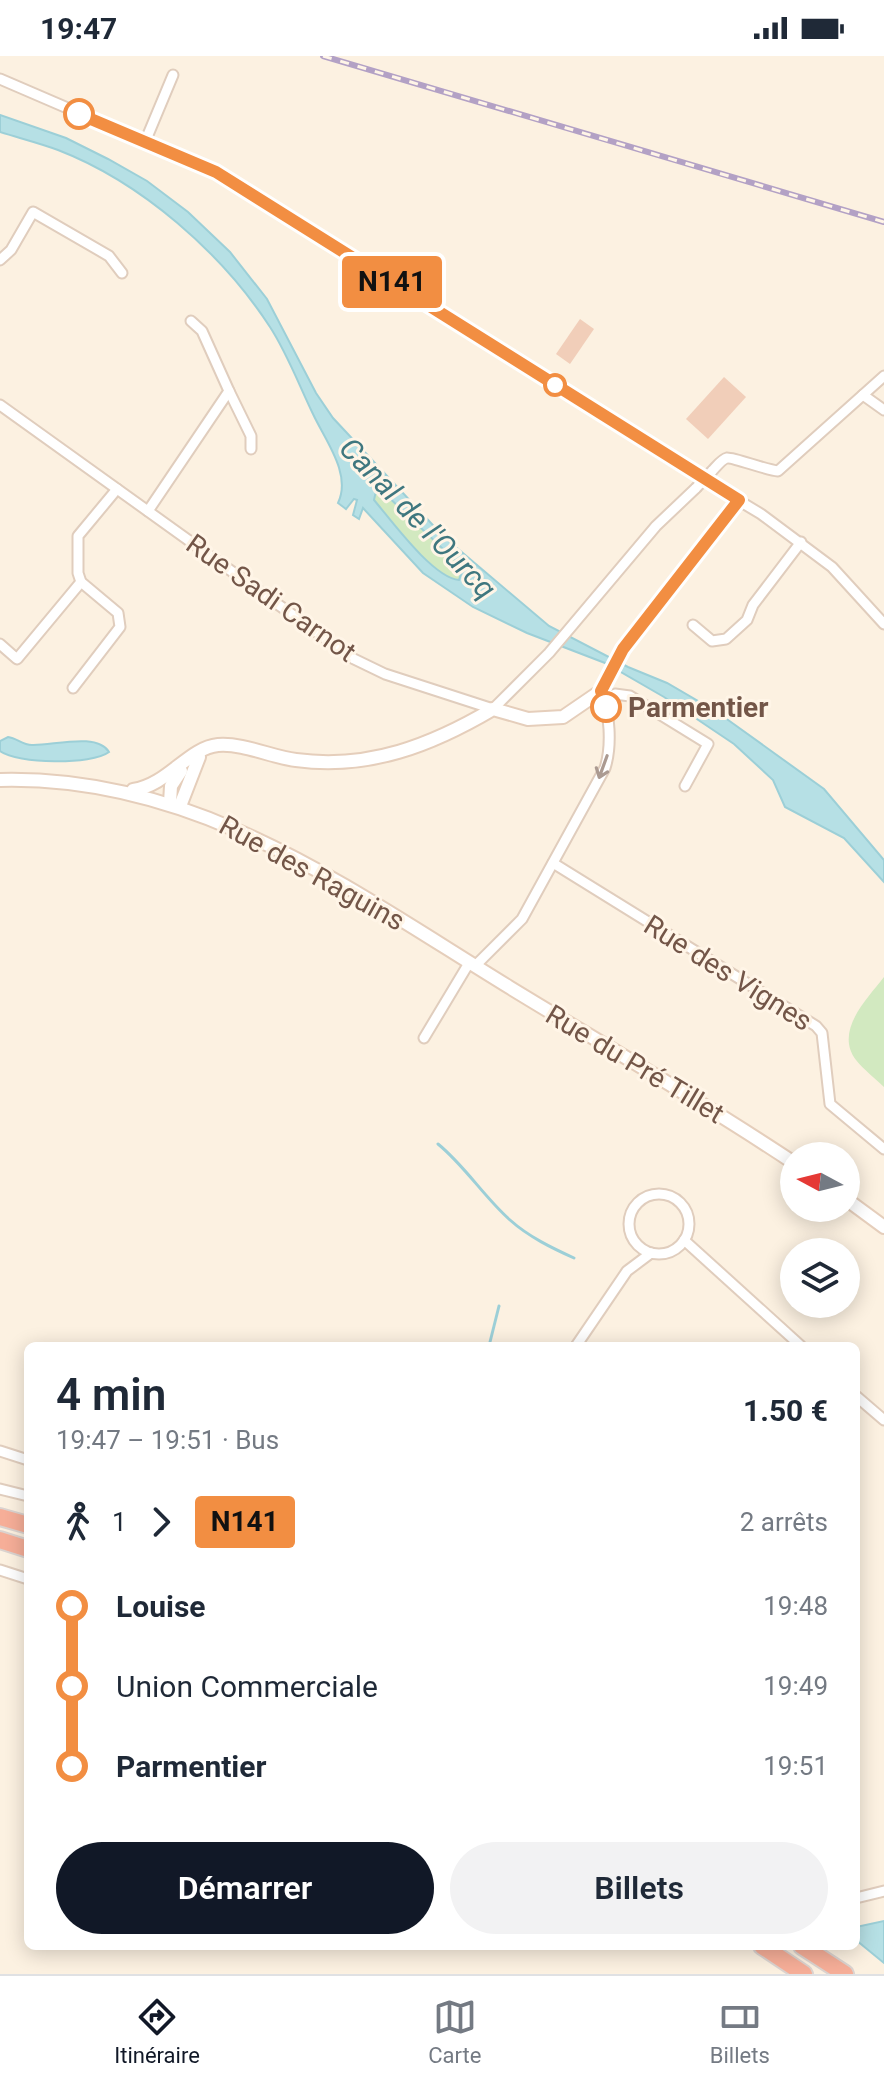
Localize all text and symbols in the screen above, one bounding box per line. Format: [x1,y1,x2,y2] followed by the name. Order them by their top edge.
[40,11,117,46] text: 19:47
[64,99,94,129] unlabelled marker
[336,256,448,308] line badge: N141
[358,265,426,298] text: N141
[544,374,566,396] unlabelled marker
[333,430,503,606] water label: Canal de l'Ourcq
[180,527,362,669] street label: Rue Sadi Carnot
[628,691,768,724] place label: Parmentier
[591,692,621,722] marker: Parmentier
[595,754,609,779] one-way arrow
[214,808,410,938] street label: Rue des Raguins
[638,908,818,1038] street label: Rue des Vignes
[540,998,730,1130] street label: Rue du Pré Tillet
[780,1142,860,1222] north arrow
[780,1142,860,1318] map controls
[780,1238,860,1318] button: layers
[56,1369,166,1421] text: 4 min
[743,1393,828,1428] text: 1.50 €
[56,1425,279,1455] text: 19:47 – 19:51 · Bus
[56,1500,100,1544] icon: walk
[139,1500,183,1544] icon: forward
[211,1505,279,1538] text: N141
[112,1507,127,1537] text: 1
[740,1507,828,1537] text: 2 arrêts
[116,1589,206,1624] text: Louise
[763,1591,828,1621] text: 19:48
[116,1669,378,1704] text: Union Commerciale
[763,1671,828,1701] text: 19:49
[116,1749,267,1784] text: Parmentier
[763,1751,828,1781] text: 19:51
[56,1842,434,1934] button: Démarrer
[450,1842,828,1934] button: Billets
[114,1995,200,2068] tab: Itinéraire
[428,1995,481,2068] tab: Carte
[710,1995,770,2068] tab: Billets

